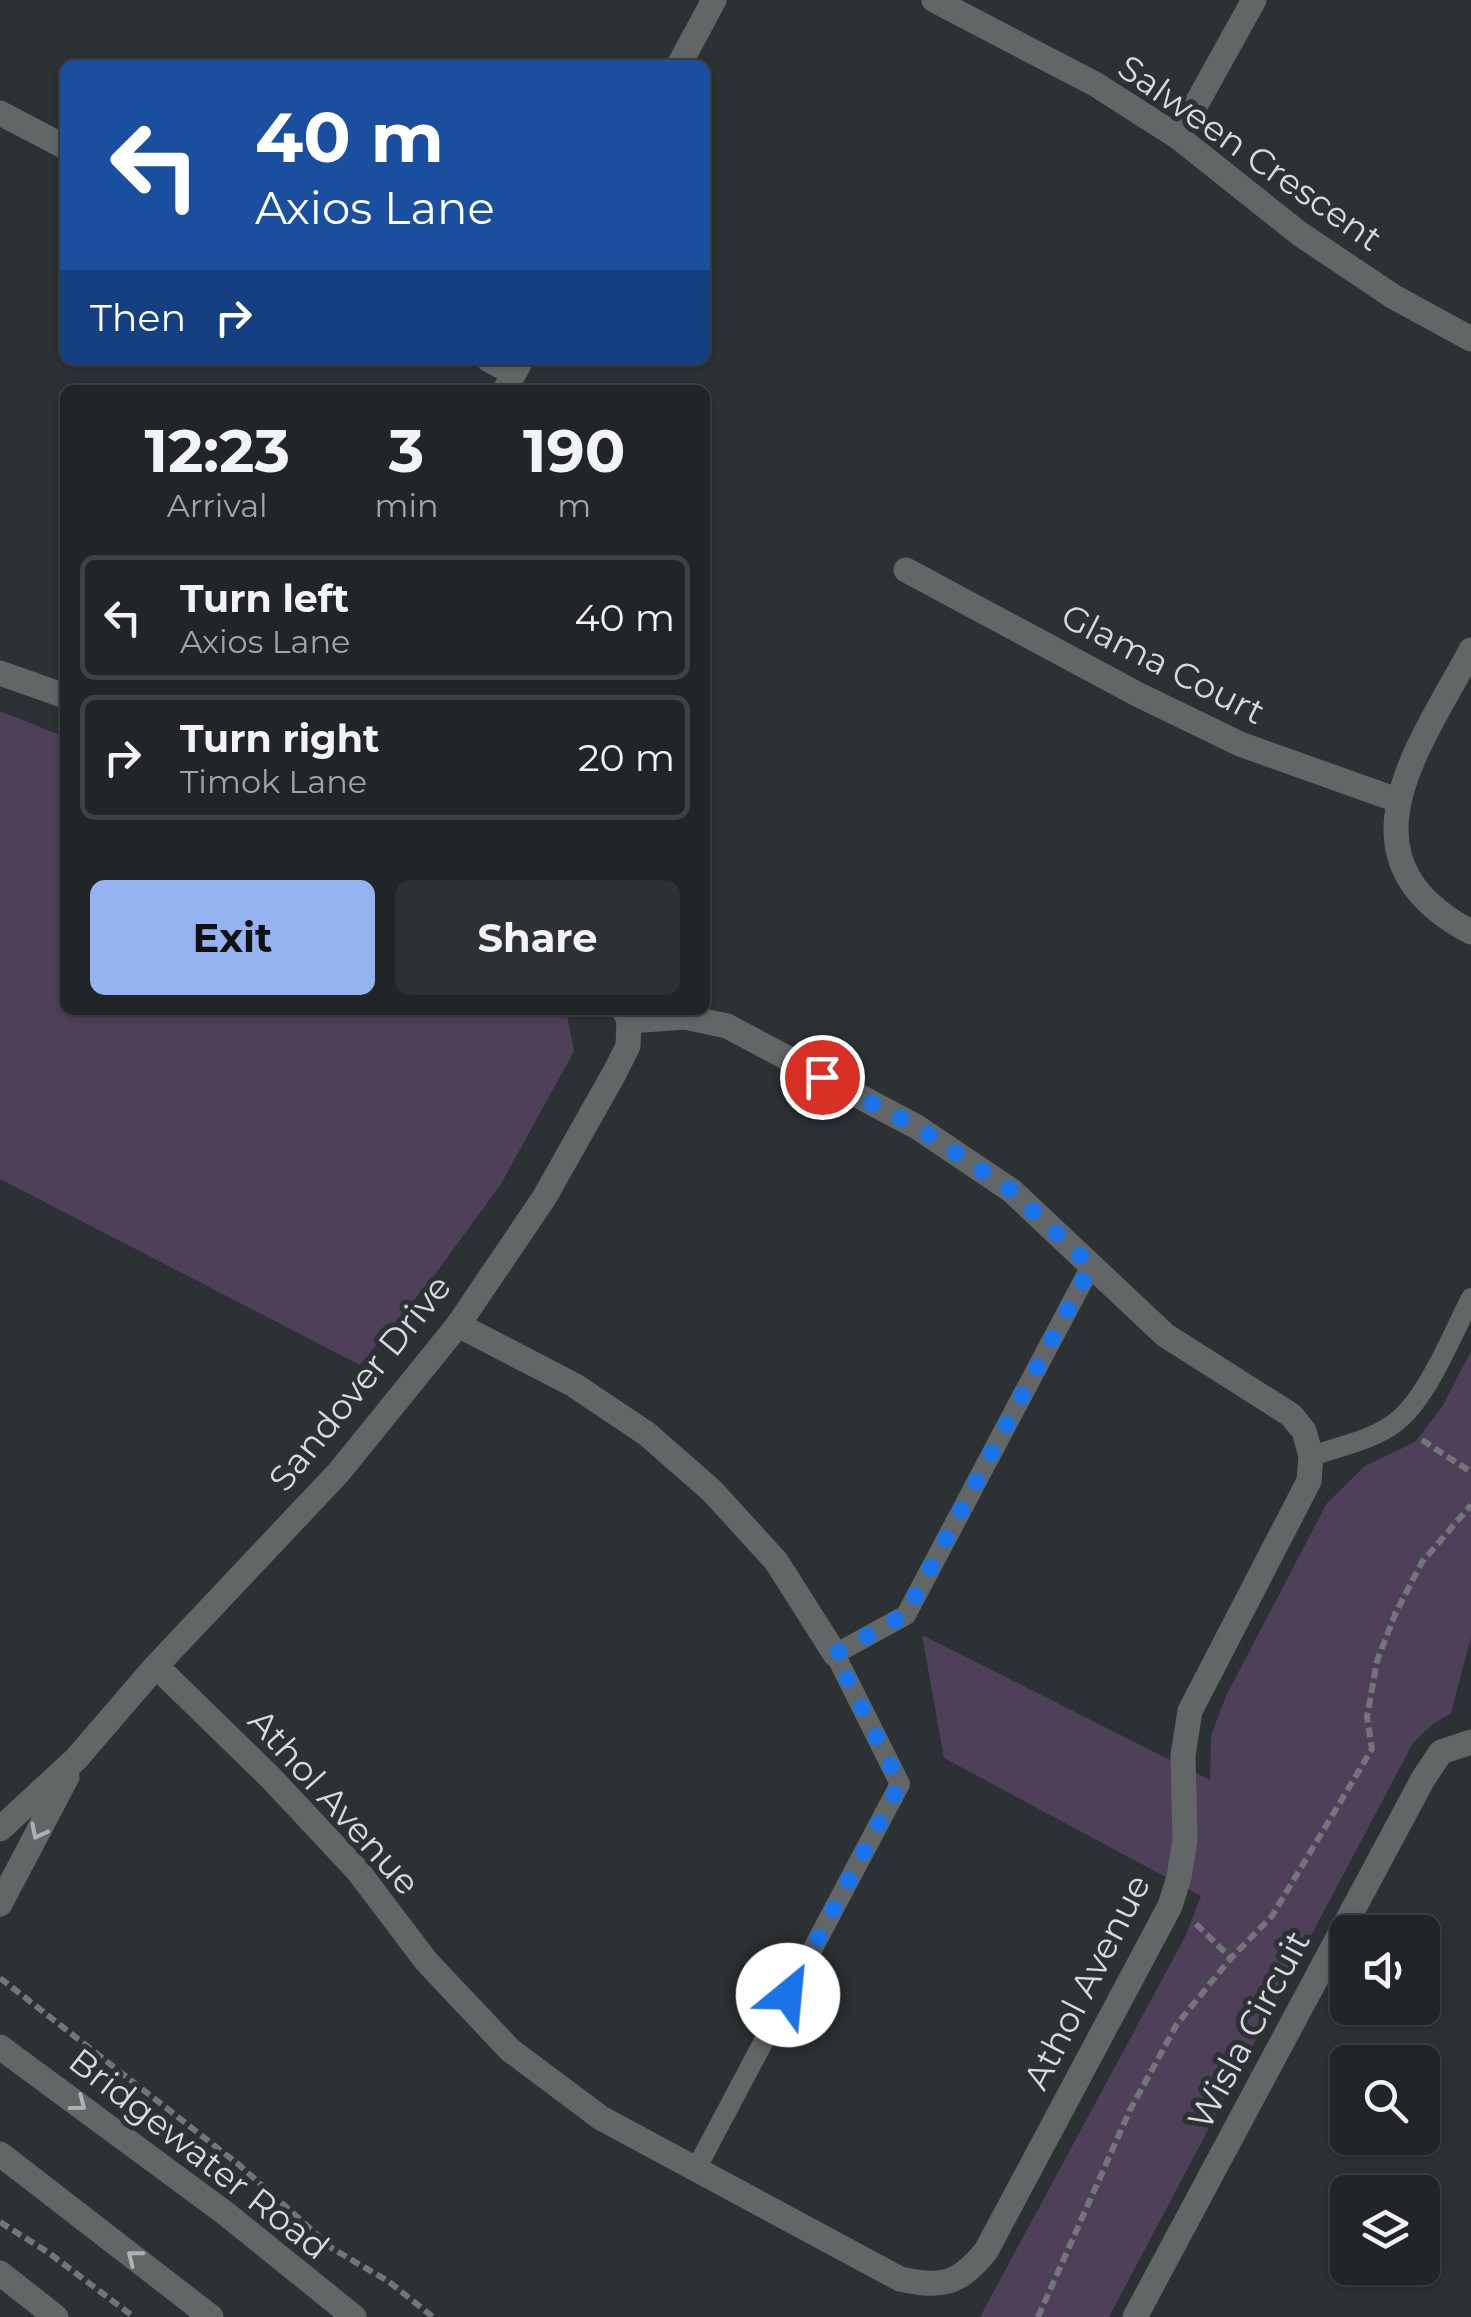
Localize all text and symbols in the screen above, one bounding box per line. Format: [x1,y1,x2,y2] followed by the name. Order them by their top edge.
[1110,46,1390,260] street label: Salween Crescent
[255,94,444,180] text: 40 m
[90,100,220,230] icon: left
[255,180,495,235] text: Axios Lane
[206,290,261,345] icon: right
[90,294,186,341] text: Then
[144,414,290,487] text: 12:23
[389,414,424,487] text: 3
[523,414,626,487] text: 190
[167,486,268,525] text: Arrival
[374,486,439,525] text: min
[557,486,591,525] text: m
[180,575,349,622] text: Turn left
[95,590,150,645] icon: left
[574,594,675,641] text: 40 m
[1054,594,1272,733] street label: Glama Court
[180,622,350,661] text: Axios Lane
[180,715,379,762] text: Turn right
[95,730,150,785] icon: right
[578,734,675,781] text: 20 m
[180,762,367,801] text: Timok Lane
[90,880,375,995] button: Exit
[395,880,680,995] button: Share
[780,1035,865,1120] pin
[795,1050,850,1105] icon: arrive
[259,1266,460,1499] street label: Sandover Drive
[240,1700,429,1904] street label: Athol Avenue
[31,1821,50,1839] one-way arrow
[1014,1867,1159,2096] street label: Athol Avenue
[1330,1915,1440,2285] map controls
[1330,1915,1440,2025] button: sound
[1178,1923,1319,2136] street label: Wisla Circuit
[736,1943,840,2047] position arrow
[61,2039,338,2269] street label: Bridgewater Road
[1330,2045,1440,2155] button: search
[68,2091,87,2110] one-way arrow
[1330,2175,1440,2285] button: layers
[127,2251,145,2269] one-way arrow

